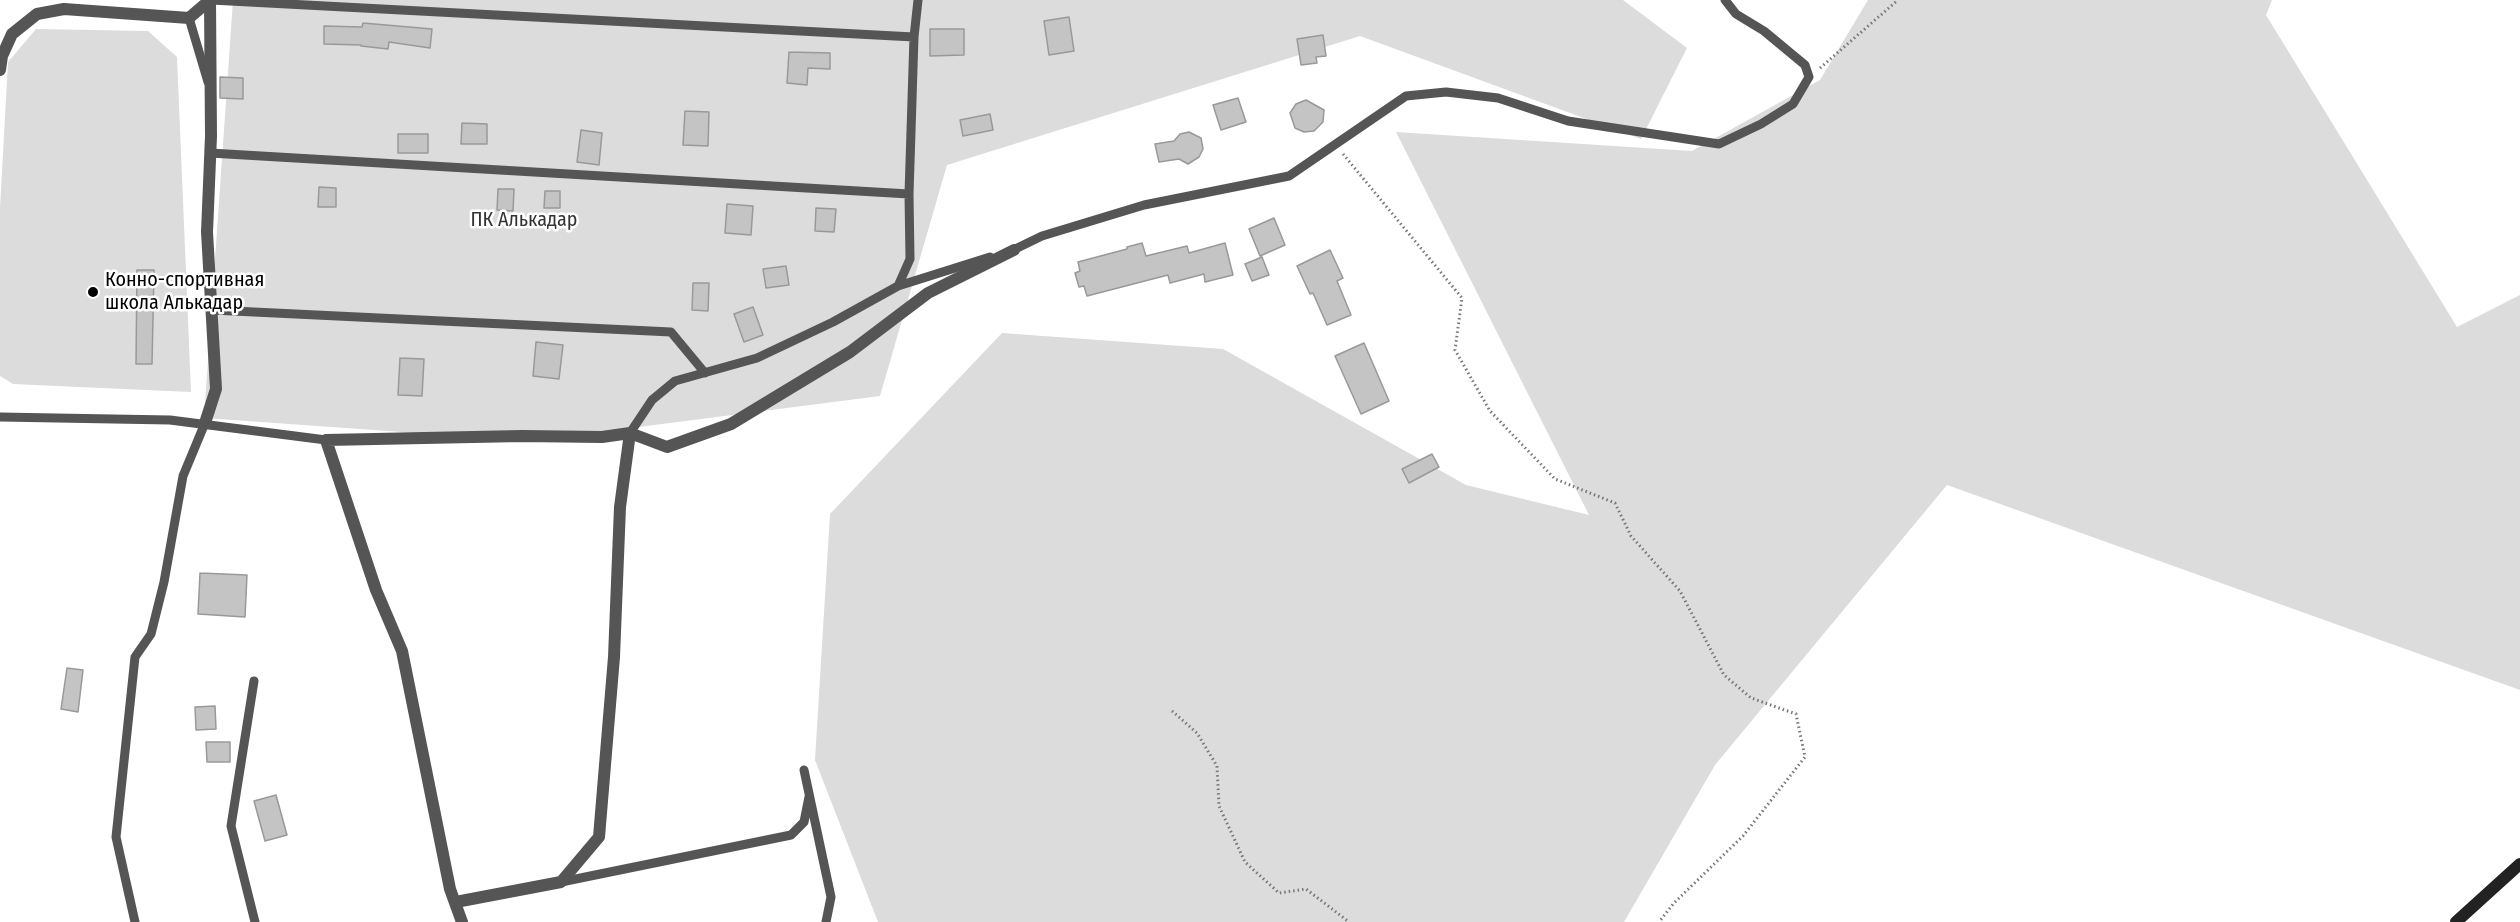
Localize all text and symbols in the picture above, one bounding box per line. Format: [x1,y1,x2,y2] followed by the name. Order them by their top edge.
[471,208,577,232] park label: ПК Алькадар
[105,268,264,315] place label: Конно-спортивная школа Алькадар
[86,285,100,299] marker: Конно-спортивная школа Алькадар

